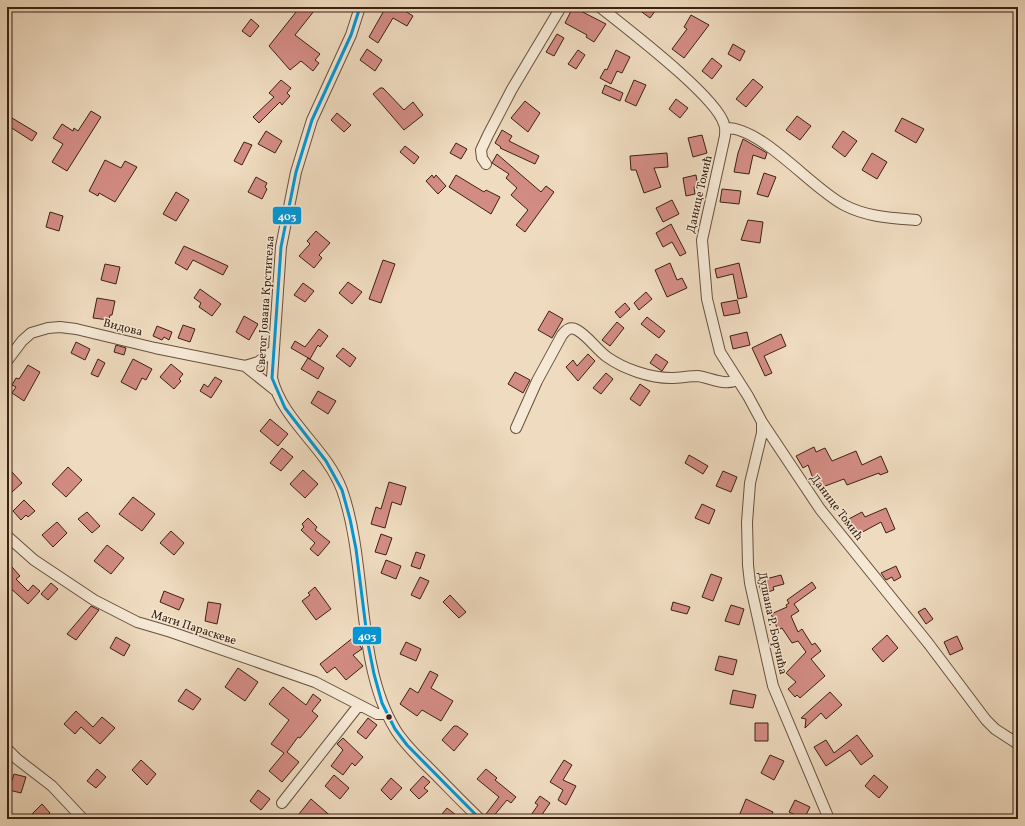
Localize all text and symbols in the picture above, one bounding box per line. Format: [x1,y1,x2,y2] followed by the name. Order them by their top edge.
[683,154,717,235] street label: Данице Томић
[272,206,302,225] line badge: 403
[278,210,297,225] text: 403
[253,235,279,373] street label: Светог Јована Крститеља
[101,315,144,341] street label: Видова
[806,471,867,544] street label: Данице Томић
[753,570,791,676] street label: Душана Р. Борчића
[149,607,239,649] street label: Мати Параскеве
[352,626,382,645] line badge: 403
[358,630,377,645] text: 403
[384,712,394,722] unlabelled marker

